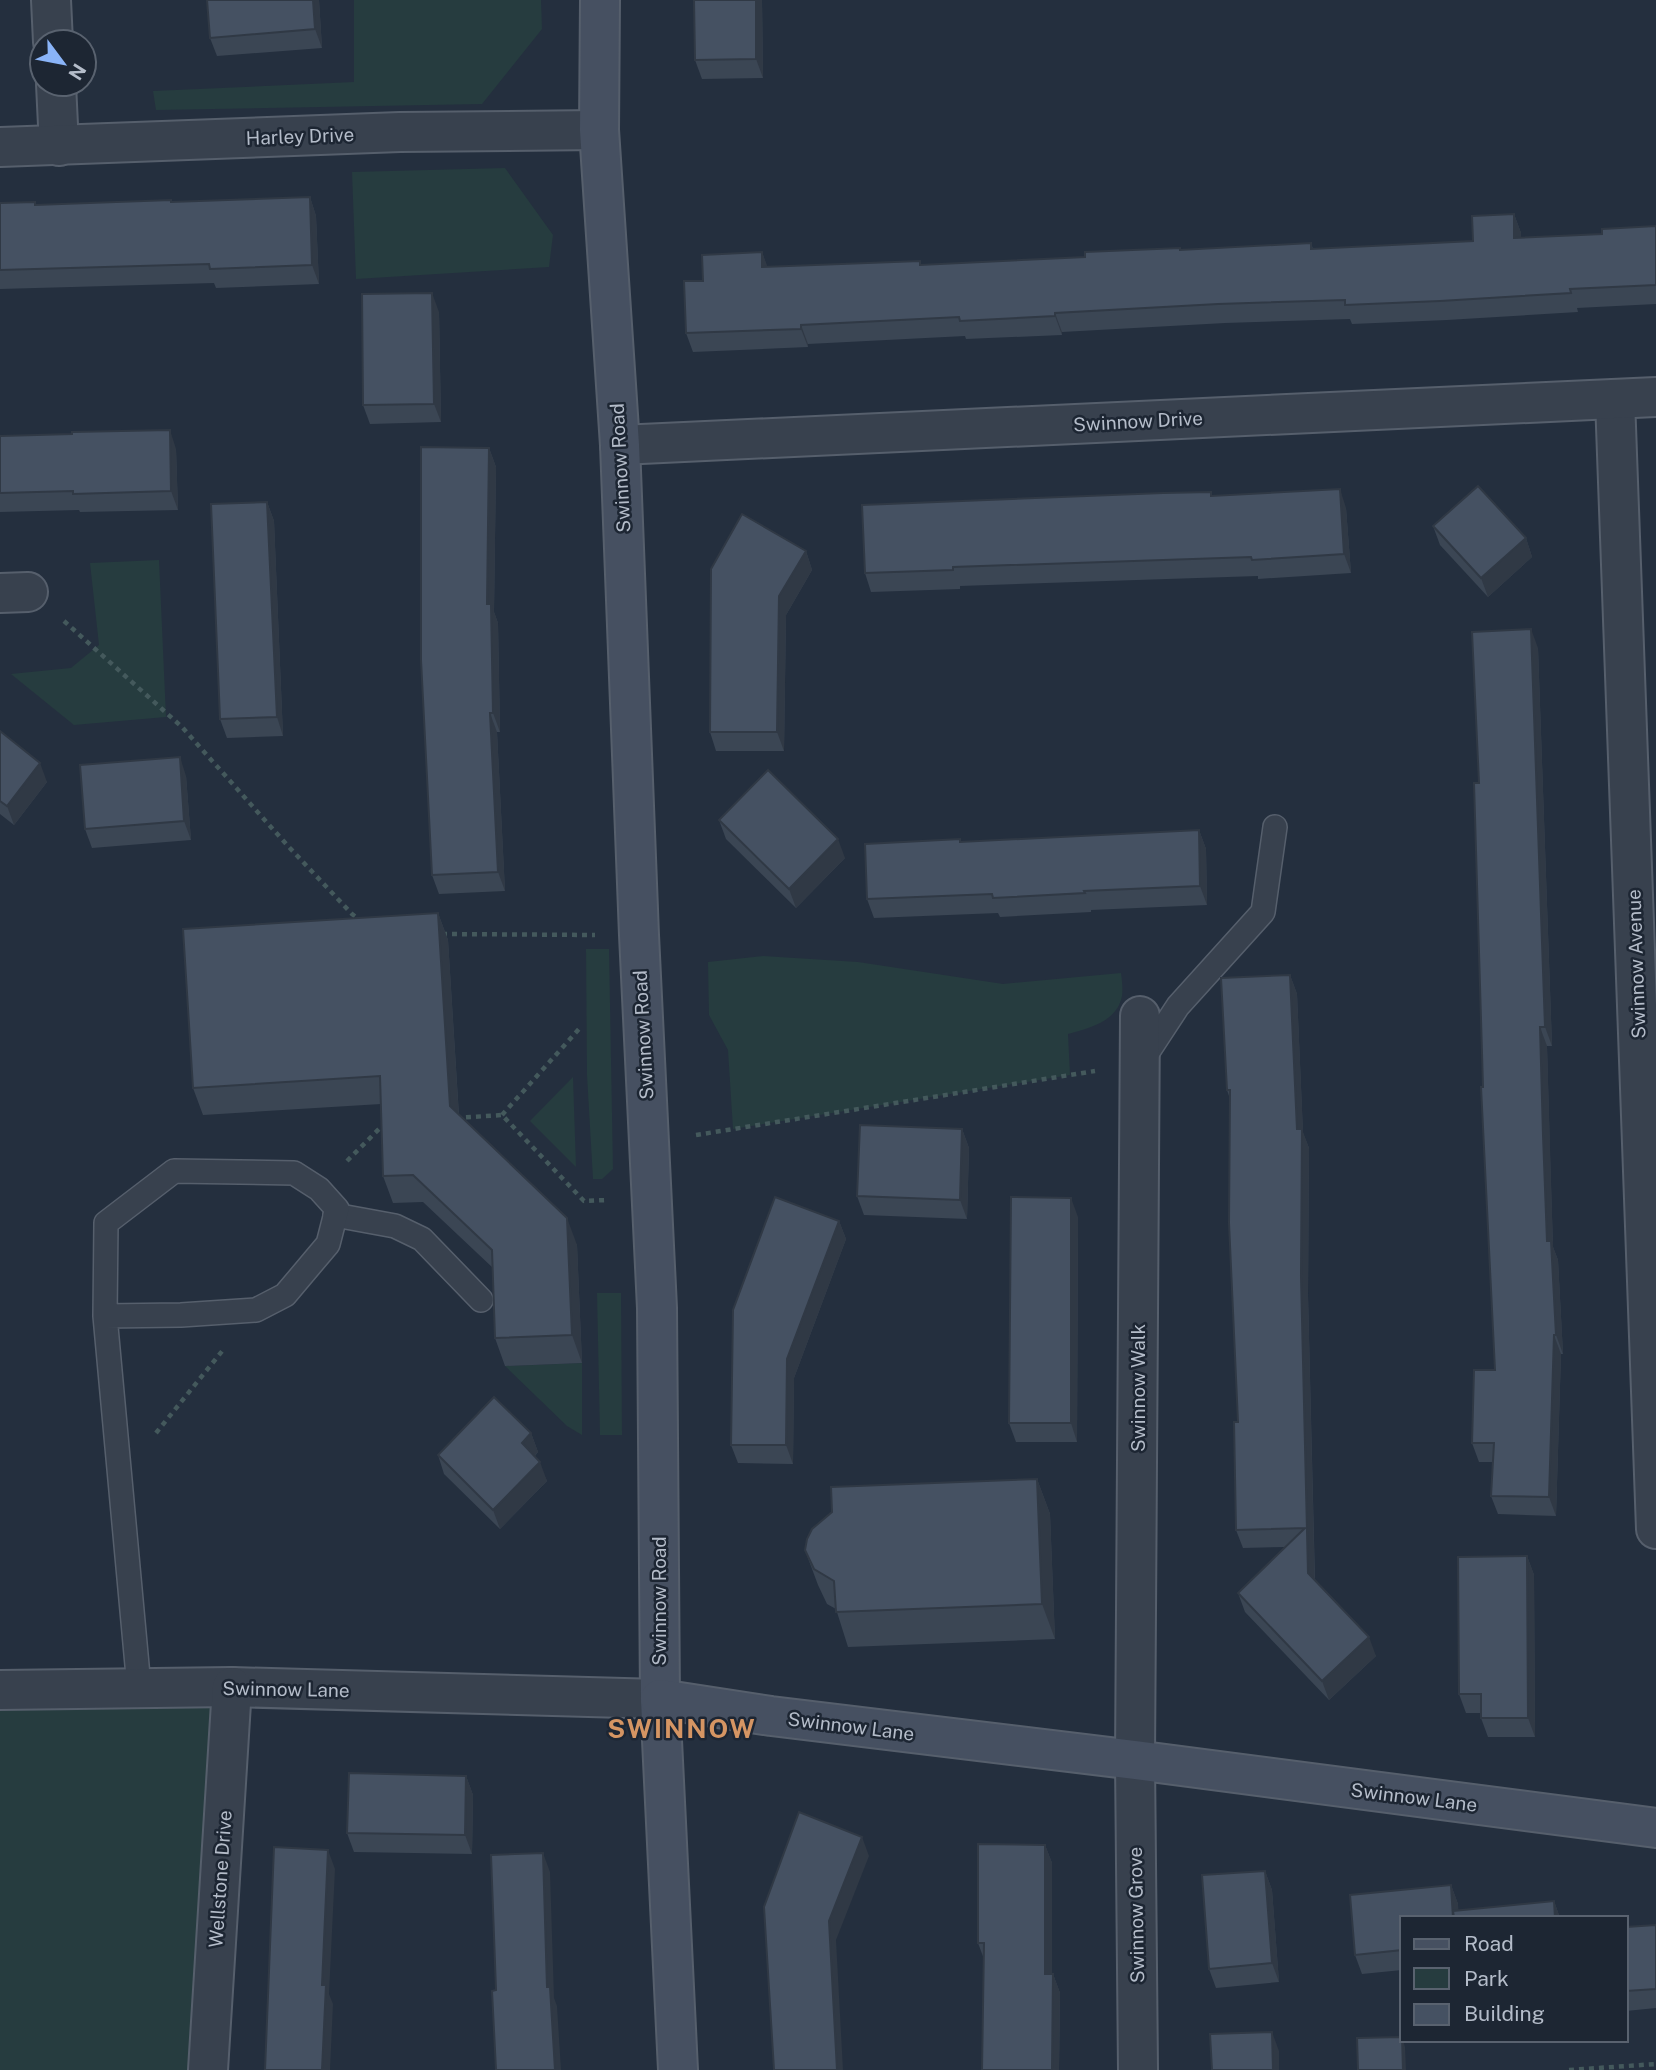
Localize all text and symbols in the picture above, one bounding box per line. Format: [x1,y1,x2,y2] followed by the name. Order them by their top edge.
[28,28,98,98] north arrow
[64,60,91,84] text: N
[245,123,355,149] street label: Harley Drive
[606,403,634,533] street label: Swinnow Road
[1073,407,1203,435] street label: Swinnow Drive
[1622,889,1650,1039] street label: Swinnow Avenue
[629,970,657,1100] street label: Swinnow Road
[1127,1324,1149,1452] street label: Swinnow Walk
[648,1536,670,1666] street label: Swinnow Road
[222,1677,350,1701] street label: Swinnow Lane
[786,1707,916,1745] street label: Swinnow Lane
[607,1713,757,1744] district label: SWINNOW
[1349,1778,1479,1816] street label: Swinnow Lane
[204,1809,236,1949] street label: Wellstone Drive
[1124,1847,1148,1983] street label: Swinnow Grove
[1400,1916,1628,2042] legend
[1464,1931,1514,1956] text: Road
[1464,1966,1509,1991] text: Park
[1464,2001,1545,2026] text: Building

